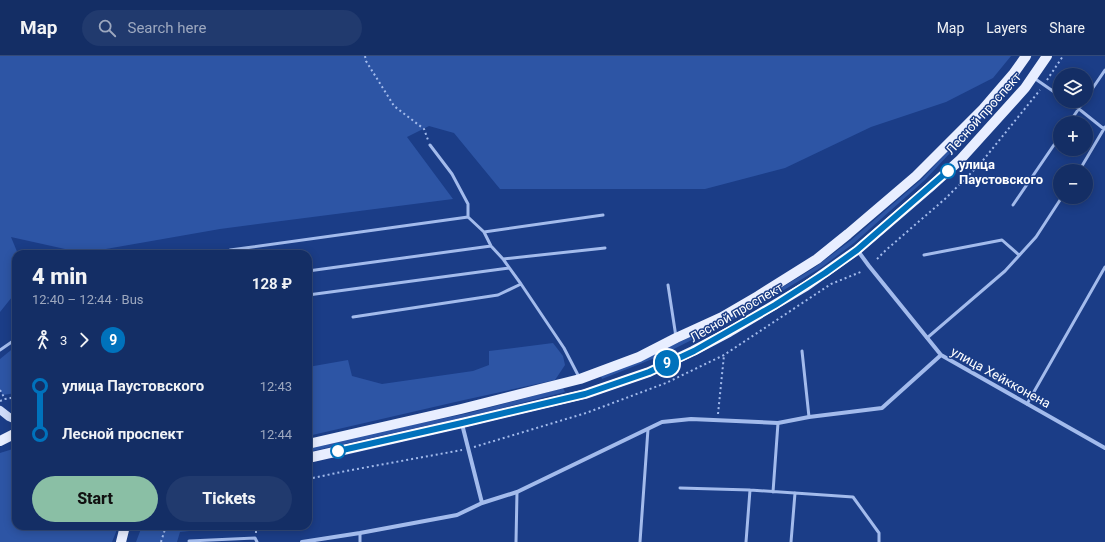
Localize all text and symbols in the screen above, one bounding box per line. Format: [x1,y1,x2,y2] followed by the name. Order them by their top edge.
[82,10,362,46] search box
[20,16,58,39] text: Map
[96,17,118,39] icon: search
[128,19,206,37] text: Search here
[937,20,964,36] text: Map
[986,20,1027,36] text: Layers
[1049,20,1085,36] text: Share
[1053,68,1093,204] map controls
[1053,68,1093,108] button: layers
[943,69,1024,157] street label: Лесной проспект
[1053,116,1093,156] button: +
[959,157,1043,187] place label: улица Паустовского
[940,163,956,179] marker: улица Паустовского
[1053,164,1093,204] button: −
[32,264,87,289] text: 4 min
[252,275,292,293] text: 128 ₽
[687,280,786,345] street label: Лесной проспект
[32,292,144,307] text: 12:40 – 12:44 · Bus
[32,329,54,351] icon: walk
[73,329,95,351] icon: forward
[109,332,117,348] text: 9
[60,333,67,348] text: 3
[948,344,1053,411] street label: улица Хейкконена
[654,350,680,376] line badge: 9
[663,355,671,371] text: 9
[62,377,204,395] text: улица Паустовского
[260,379,292,394] text: 12:43
[62,425,184,443] text: Лесной проспект
[260,427,292,442] text: 12:44
[330,443,346,459] unlabelled marker
[32,476,158,522] button: Start
[166,476,292,522] button: Tickets

